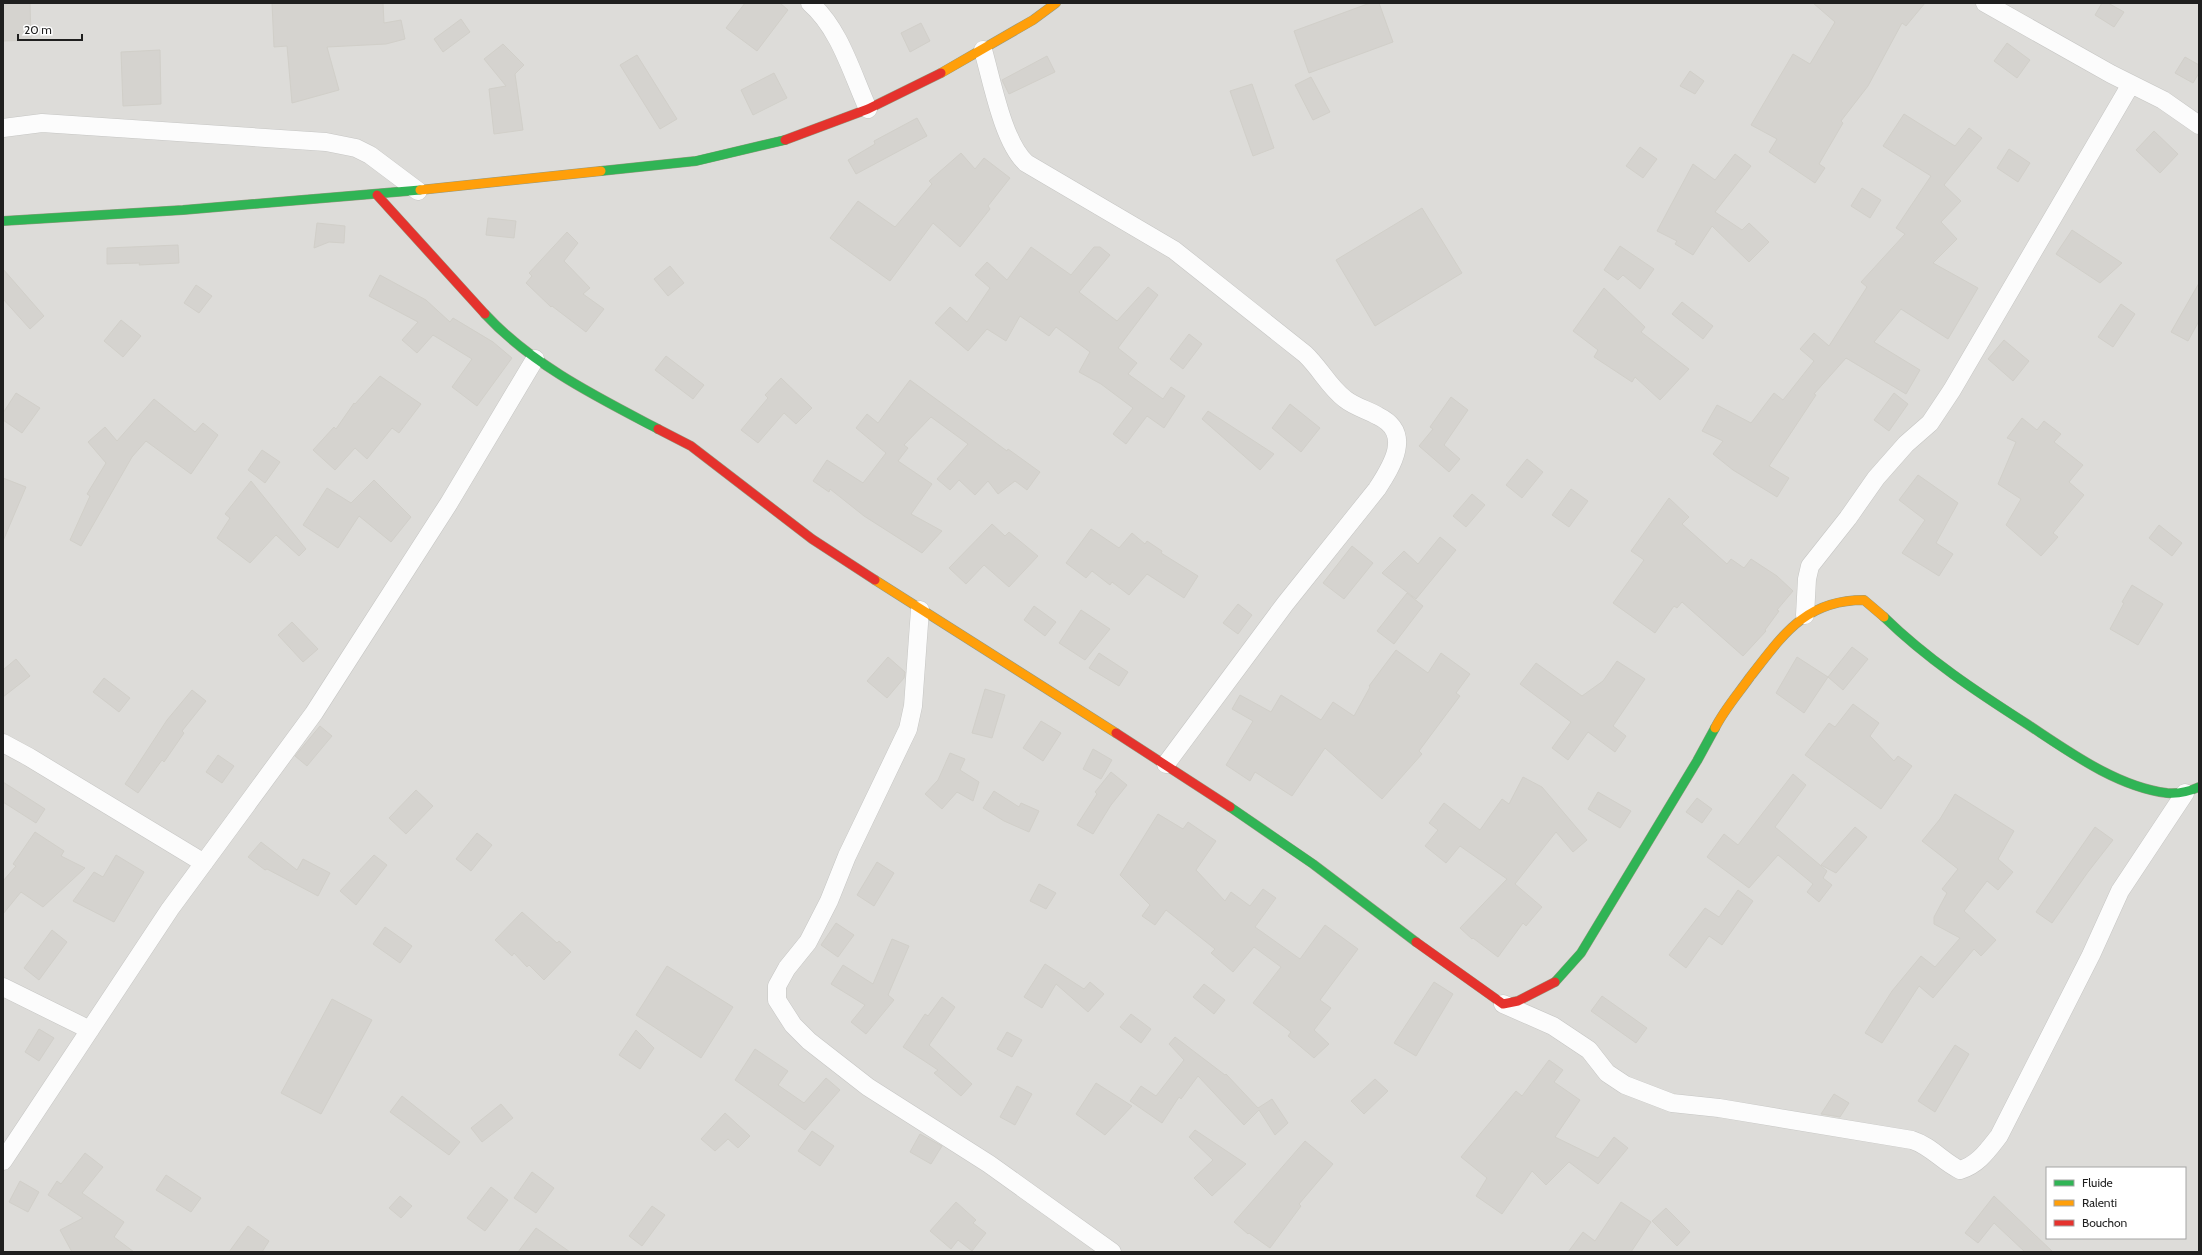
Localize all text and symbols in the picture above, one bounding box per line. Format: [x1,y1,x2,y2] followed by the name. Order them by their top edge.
[18,16,82,42] scale bar
[24,22,52,37] text: 20 m
[2046,1167,2186,1239] legend
[2082,1175,2113,1190] text: Fluide
[2082,1195,2117,1210] text: Ralenti
[2082,1215,2128,1230] text: Bouchon

